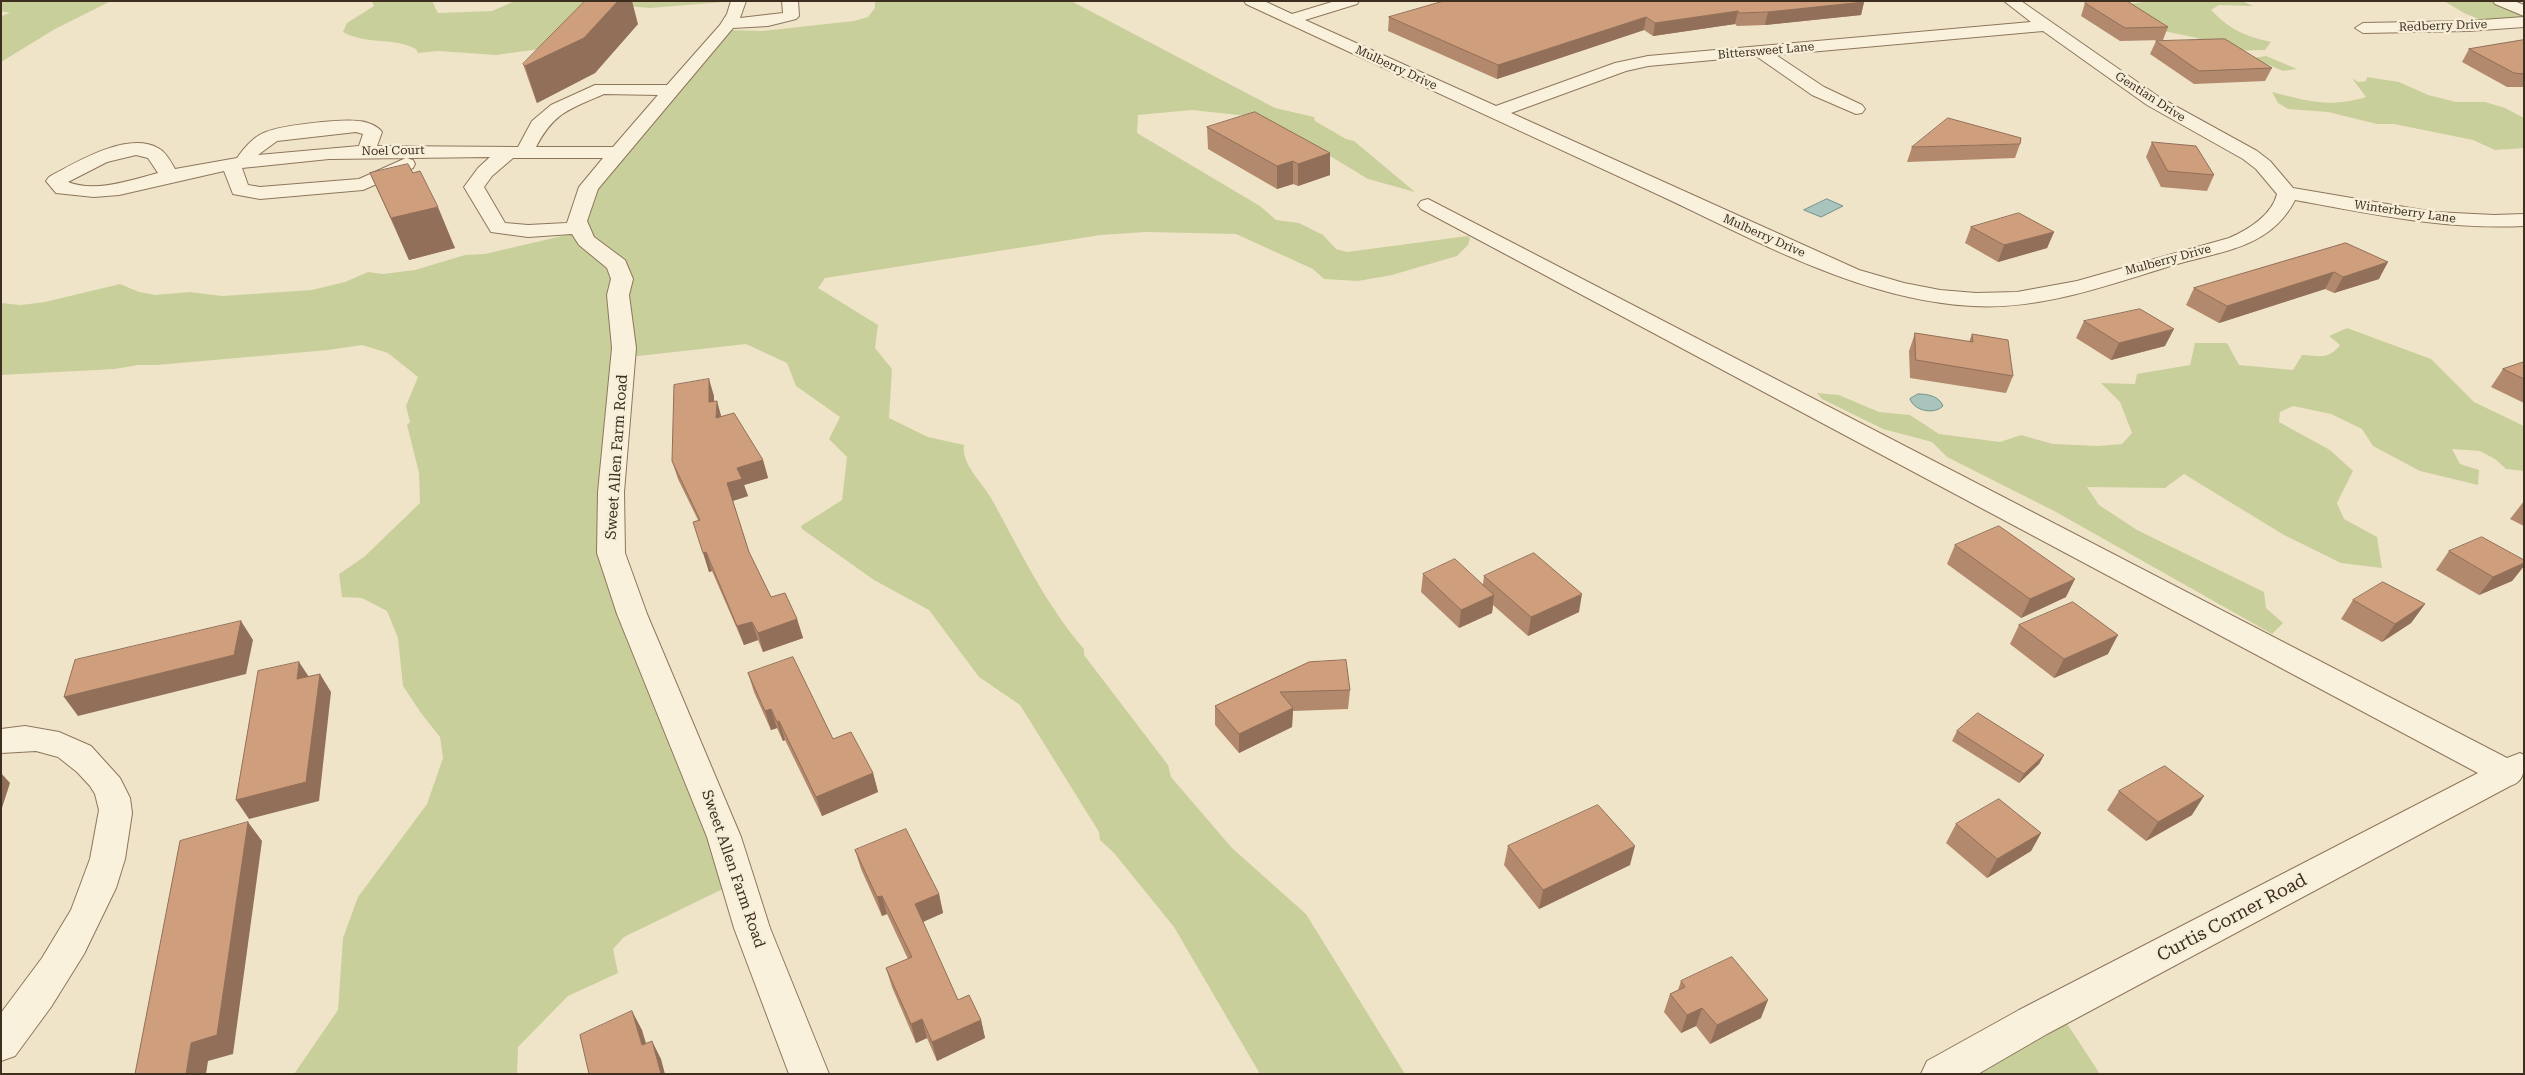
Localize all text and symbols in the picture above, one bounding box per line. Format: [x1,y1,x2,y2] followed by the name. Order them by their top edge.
[2399,17,2487,35] street label: Redberry Drive
[1717,40,1815,62] street label: Bittersweet Lane
[1353,43,1439,93] street label: Mulberry Drive
[2112,69,2188,125] street label: Gentian Drive
[361,143,425,159] street label: Noel Court
[2353,198,2457,226] street label: Winterberry Lane
[1721,211,1807,261] street label: Mulberry Drive
[2123,242,2213,278] street label: Mulberry Drive
[602,374,632,540] street label: Sweet Allen Farm Road
[697,788,769,950] street label: Sweet Allen Farm Road
[2153,869,2311,967] street label: Curtis Corner Road

